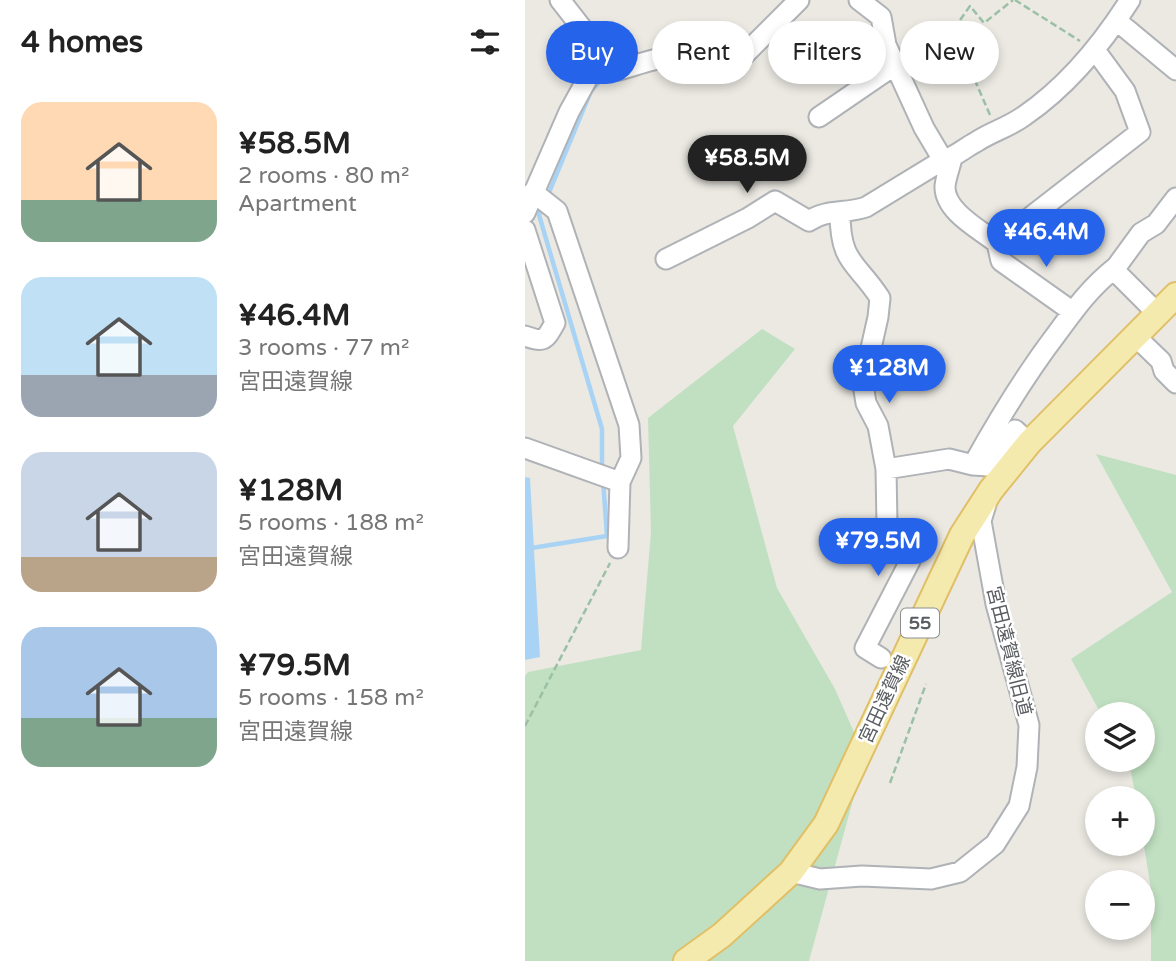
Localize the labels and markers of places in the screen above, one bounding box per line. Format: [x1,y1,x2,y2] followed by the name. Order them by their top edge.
[690,136,804,195] pin: ¥58.5M
[989,210,1103,269] pin: ¥46.4M
[840,346,938,405] pin: ¥128M
[821,518,935,578] pin: ¥79.5M

